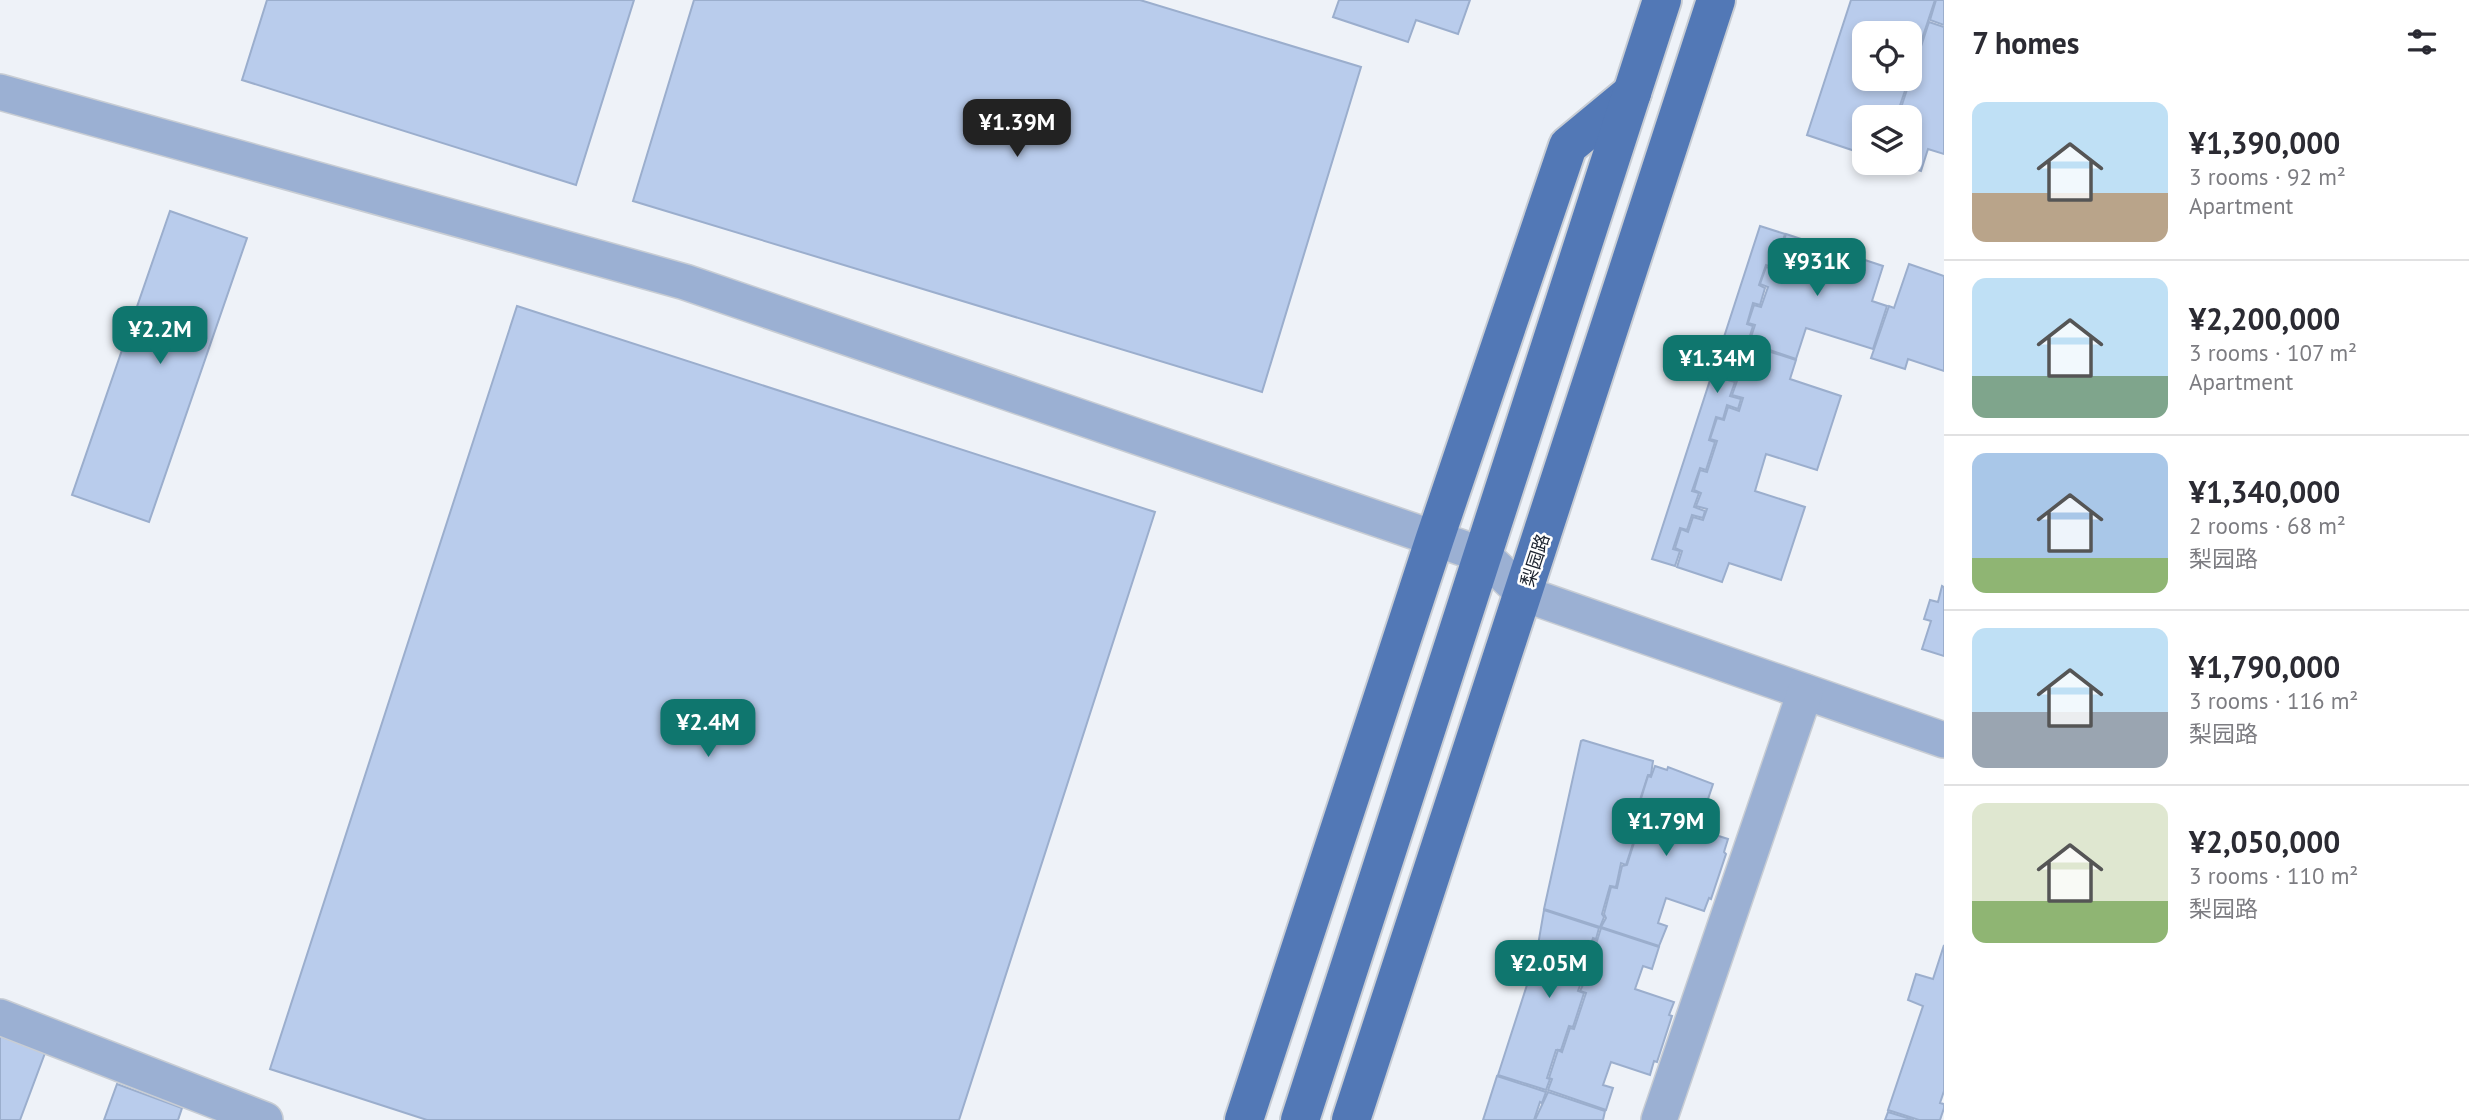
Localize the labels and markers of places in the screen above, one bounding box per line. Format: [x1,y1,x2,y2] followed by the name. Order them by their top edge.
[960,100,1074,159] pin: ¥1.39M
[1768,238,1866,298] pin: ¥931K
[111,306,209,366] pin: ¥2.2M
[1660,336,1774,395] pin: ¥1.34M
[659,700,757,759] pin: ¥2.4M
[1609,798,1723,858] pin: ¥1.79M
[1492,940,1606,1000] pin: ¥2.05M

